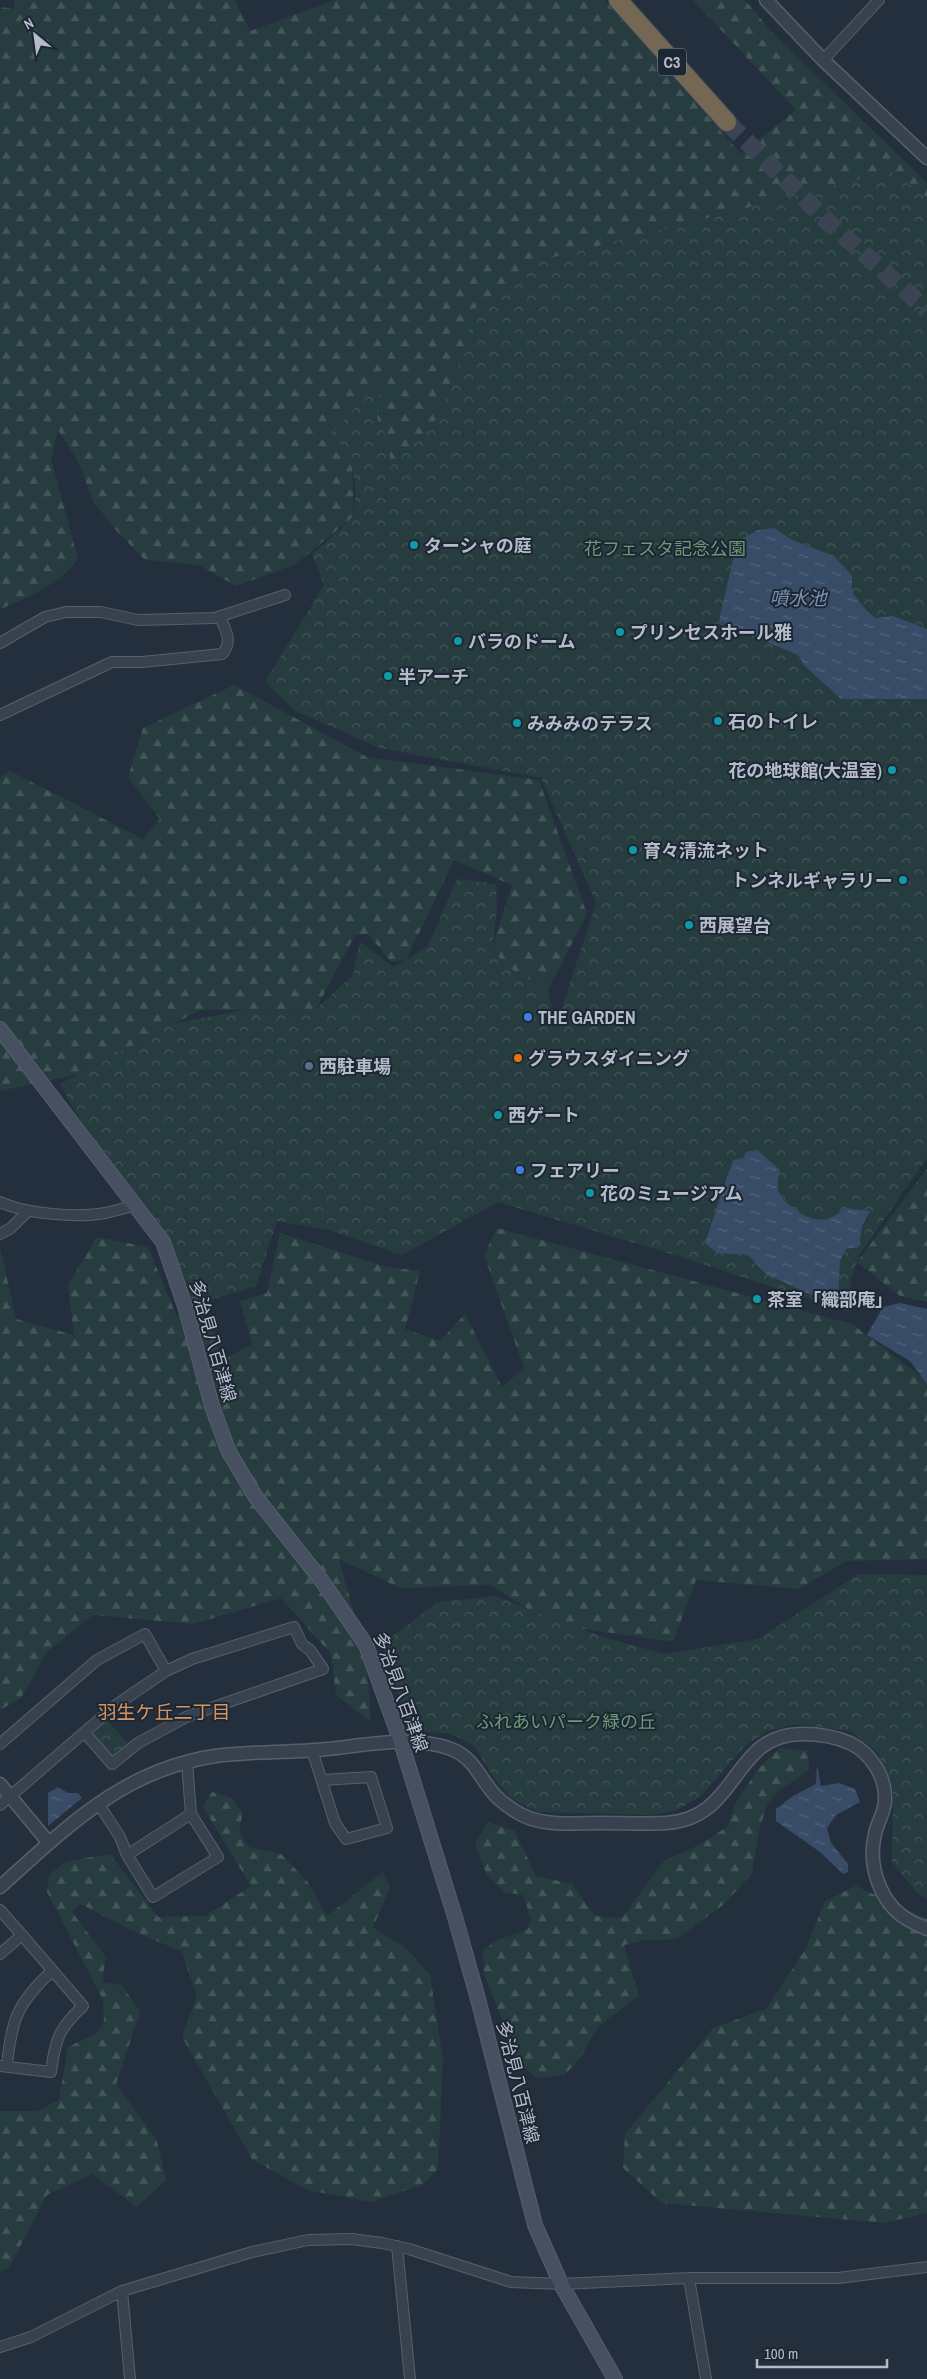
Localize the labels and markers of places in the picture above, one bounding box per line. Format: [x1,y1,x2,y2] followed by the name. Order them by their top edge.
[424,533,532,558] place label: ターシャの庭
[408,539,420,551] marker: ターシャの庭
[630,620,792,645] place label: プリンセスホール雅
[614,626,626,638] marker: プリンセスホール雅
[468,629,575,654] place label: バラのドーム
[452,635,464,647] marker: バラのドーム
[398,664,469,689] place label: 半アーチ
[382,670,394,682] marker: 半アーチ
[728,709,818,734] place label: 石のトイレ
[527,711,653,736] place label: みみみのテラス
[712,715,724,727] marker: 石のトイレ
[511,717,523,729] marker: みみみのテラス
[728,758,882,783] place label: 花の地球館(大温室)
[886,764,898,776] marker: 花の地球館(大温室)
[643,838,769,863] place label: 育々清流ネット
[627,844,639,856] marker: 育々清流ネット
[731,868,893,893] place label: トンネルギャラリー
[897,874,909,886] marker: トンネルギャラリー
[699,913,771,938] place label: 西展望台
[683,919,695,931] marker: 西展望台
[538,1005,636,1030] place label: THE GARDEN
[522,1011,534,1023] marker: THE GARDEN
[528,1046,690,1071] place label: グラウスダイニング
[512,1052,524,1064] marker: グラウスダイニング
[319,1054,391,1079] place label: 西駐車場
[303,1060,315,1072] marker: 西駐車場
[508,1103,580,1128] place label: 西ゲート
[492,1109,504,1121] marker: 西ゲート
[530,1158,620,1183] place label: フェアリー
[514,1164,526,1176] marker: フェアリー
[600,1181,742,1206] place label: 花のミュージアム
[584,1187,596,1199] marker: 花のミュージアム
[767,1287,893,1312] place label: 茶室「織部庵」
[751,1293,763,1305] marker: 茶室「織部庵」

